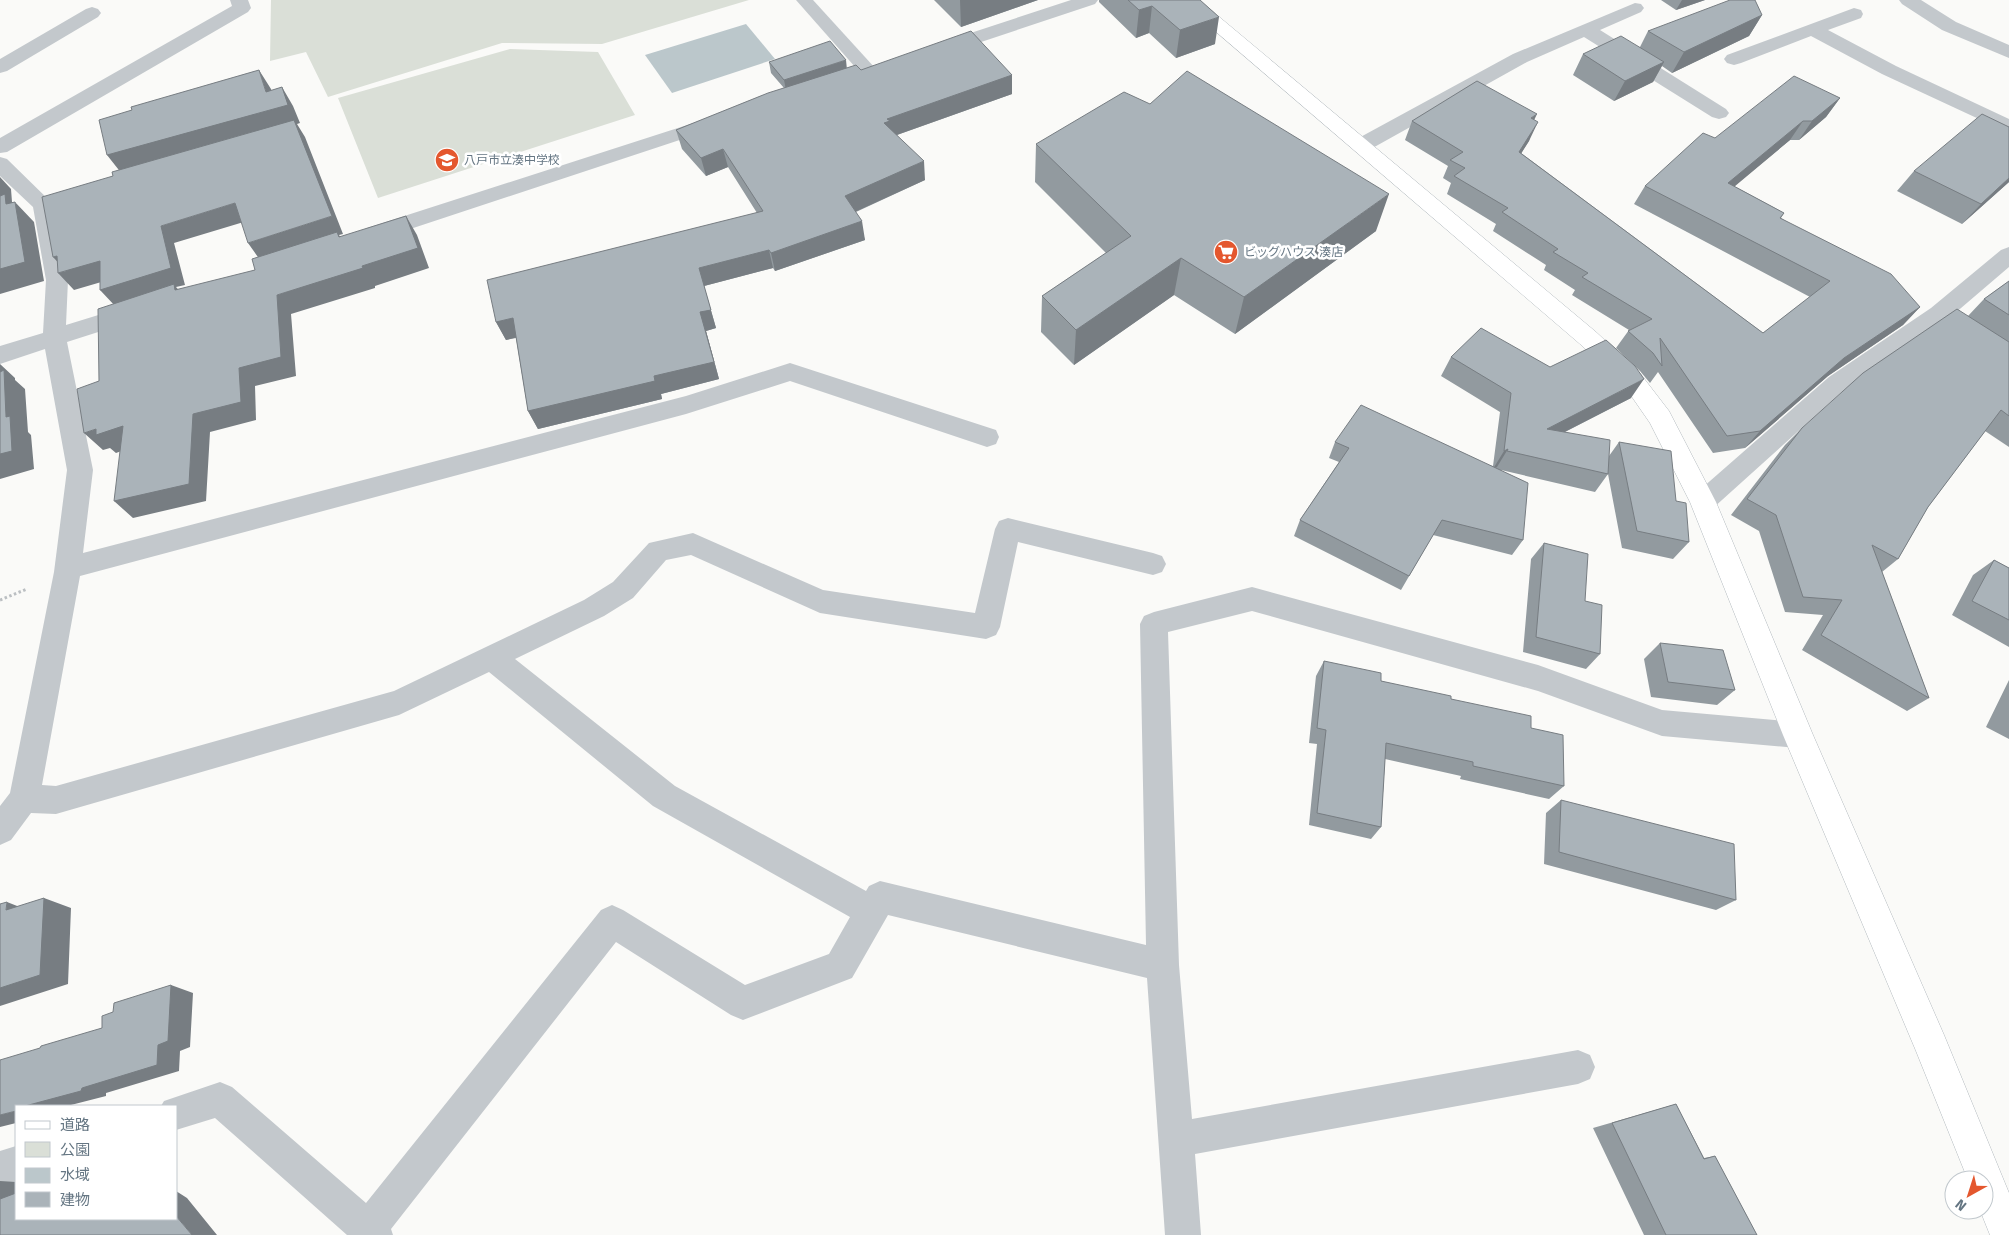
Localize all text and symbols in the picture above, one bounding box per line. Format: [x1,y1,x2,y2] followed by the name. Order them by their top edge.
[434,147,460,173] school or university icon: 八戸市立湊中学校
[464,153,560,167] place label: 八戸市立湊中学校
[1213,239,1239,265] supermarket icon: ビッグハウス 湊店
[1244,245,1343,259] place label: ビッグハウス 湊店
[15,1105,178,1220] legend
[60,1116,90,1134] text: 道路
[60,1141,90,1159] text: 公園
[60,1166,90,1184] text: 水域
[1944,1170,1994,1220] north arrow
[60,1191,90,1209] text: 建物
[1952,1195,1970,1214] text: N

